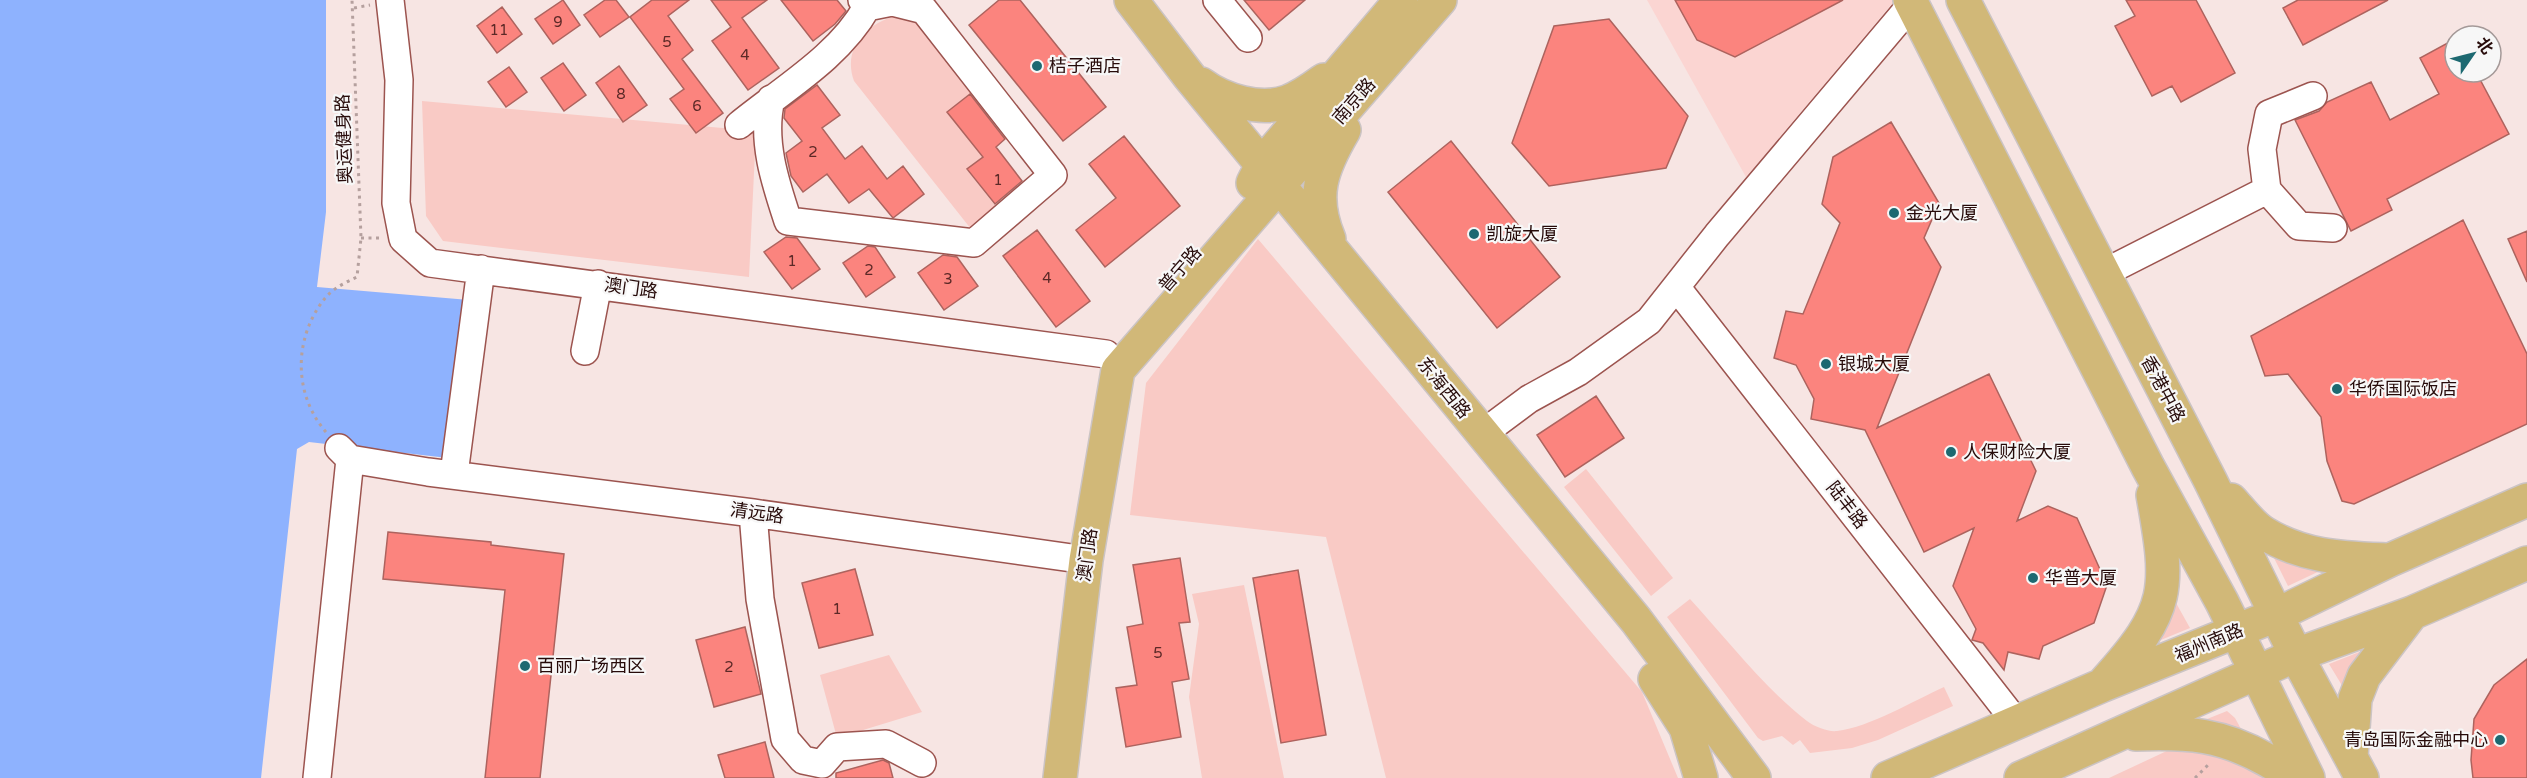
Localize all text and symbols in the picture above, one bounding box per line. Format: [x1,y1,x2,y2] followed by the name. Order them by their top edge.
[553,13,563,31] house number: 9
[490,21,508,39] house number: 11
[2443,24,2503,84] north arrow
[662,33,672,51] house number: 5
[2472,34,2497,58] text: 北
[740,46,750,64] house number: 4
[1049,55,1121,77] place label: 桔子酒店
[1030,59,1044,73] marker: 桔子酒店
[1328,73,1380,129] street label: 南京路
[616,85,626,103] house number: 8
[331,94,357,184] street label: 奥运健身路
[692,97,702,115] house number: 6
[808,143,818,161] house number: 2
[993,171,1003,189] house number: 1
[1906,202,1978,224] place label: 金光大厦
[1887,206,1901,220] marker: 金光大厦
[1486,223,1558,245] place label: 凯旋大厦
[1467,227,1481,241] marker: 凯旋大厦
[1154,241,1206,297] street label: 普宁路
[787,252,797,270] house number: 1
[864,261,874,279] house number: 2
[1042,269,1052,287] house number: 4
[943,270,953,288] house number: 3
[603,273,659,303] street label: 澳门路
[2136,352,2190,426] street label: 香港中路
[1413,353,1475,423] street label: 东海西路
[1838,353,1910,375] place label: 银城大厦
[1819,357,1833,371] marker: 银城大厦
[2349,378,2457,400] place label: 华侨国际饭店
[2330,382,2344,396] marker: 华侨国际饭店
[1963,441,2071,463] place label: 人保财险大厦
[1944,445,1958,459] marker: 人保财险大厦
[1822,477,1872,533] street label: 陆丰路
[729,498,785,528] street label: 清远路
[1072,527,1102,583] street label: 澳门路
[2045,567,2117,589] place label: 华普大厦
[2026,571,2040,585] marker: 华普大厦
[832,600,842,618] house number: 1
[2172,619,2246,667] street label: 福州南路
[1153,644,1163,662] house number: 5
[537,655,645,677] place label: 百丽广场西区
[724,658,734,676] house number: 2
[518,659,532,673] marker: 百丽广场西区
[2344,729,2488,751] place label: 青岛国际金融中心
[2493,733,2507,747] marker: 青岛国际金融中心

